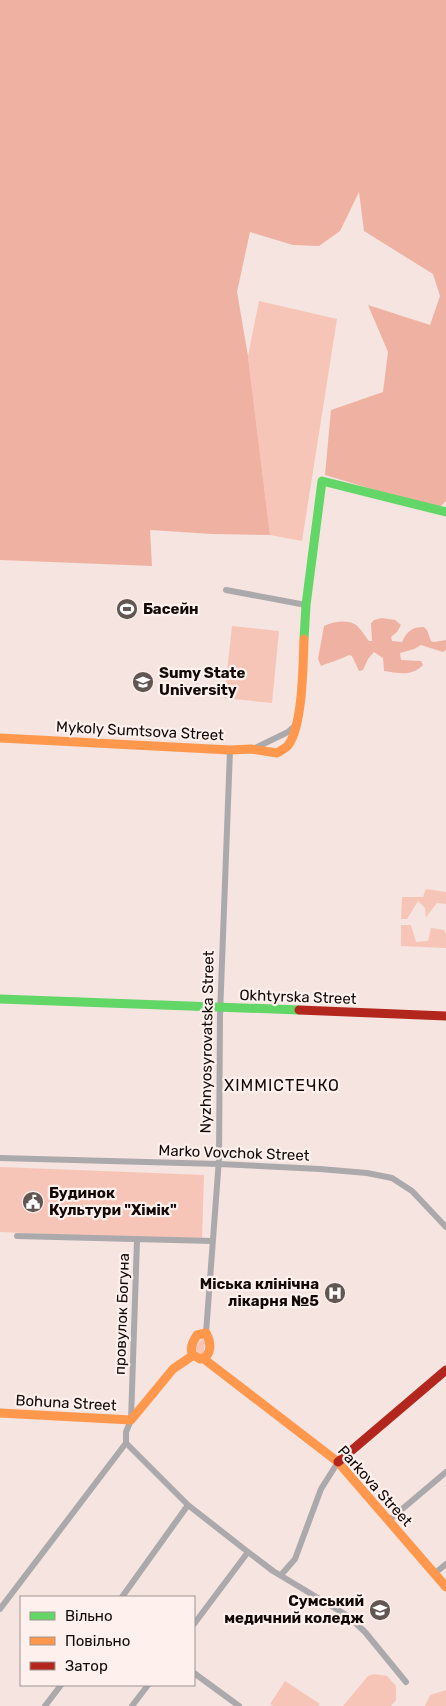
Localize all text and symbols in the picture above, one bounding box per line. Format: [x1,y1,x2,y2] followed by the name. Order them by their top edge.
[115,597,139,621] sports icon: Басейн
[143,600,199,618] place label: Басейн
[159,664,246,699] place label: Sumy State University
[131,670,155,694] school or university icon: Sumy State University
[56,718,225,744] street label: Mykoly Sumtsova Street
[196,950,218,1134] street label: Nyzhnyosyrovatska Street
[239,986,357,1008] street label: Okhtyrska Street
[224,1076,340,1095] district label: ХІММІСТЕЧКО
[158,1141,310,1165] street label: Marko Vovchok Street
[49,1184,177,1219] place label: Будинок Культури "Хімік"
[21,1190,45,1214] public building icon: Будинок Культури "Хімік"
[111,1253,133,1375] street label: провулок Богуна
[200,1275,319,1310] place label: Міська клінічна лікарня №5
[323,1281,347,1305] hospital icon: Міська клінічна лікарня №5
[15,1391,117,1415] street label: Bohuna Street
[334,1442,416,1530] street label: Parkova Street
[224,1592,364,1627] place label: Сумський медичний коледж
[20,1596,195,1686] legend
[368,1598,392,1622] school or university icon: Сумський медичний коледж
[65,1607,113,1625] text: Вільно
[65,1632,130,1650] text: Повільно
[65,1657,108,1675] text: Затор

